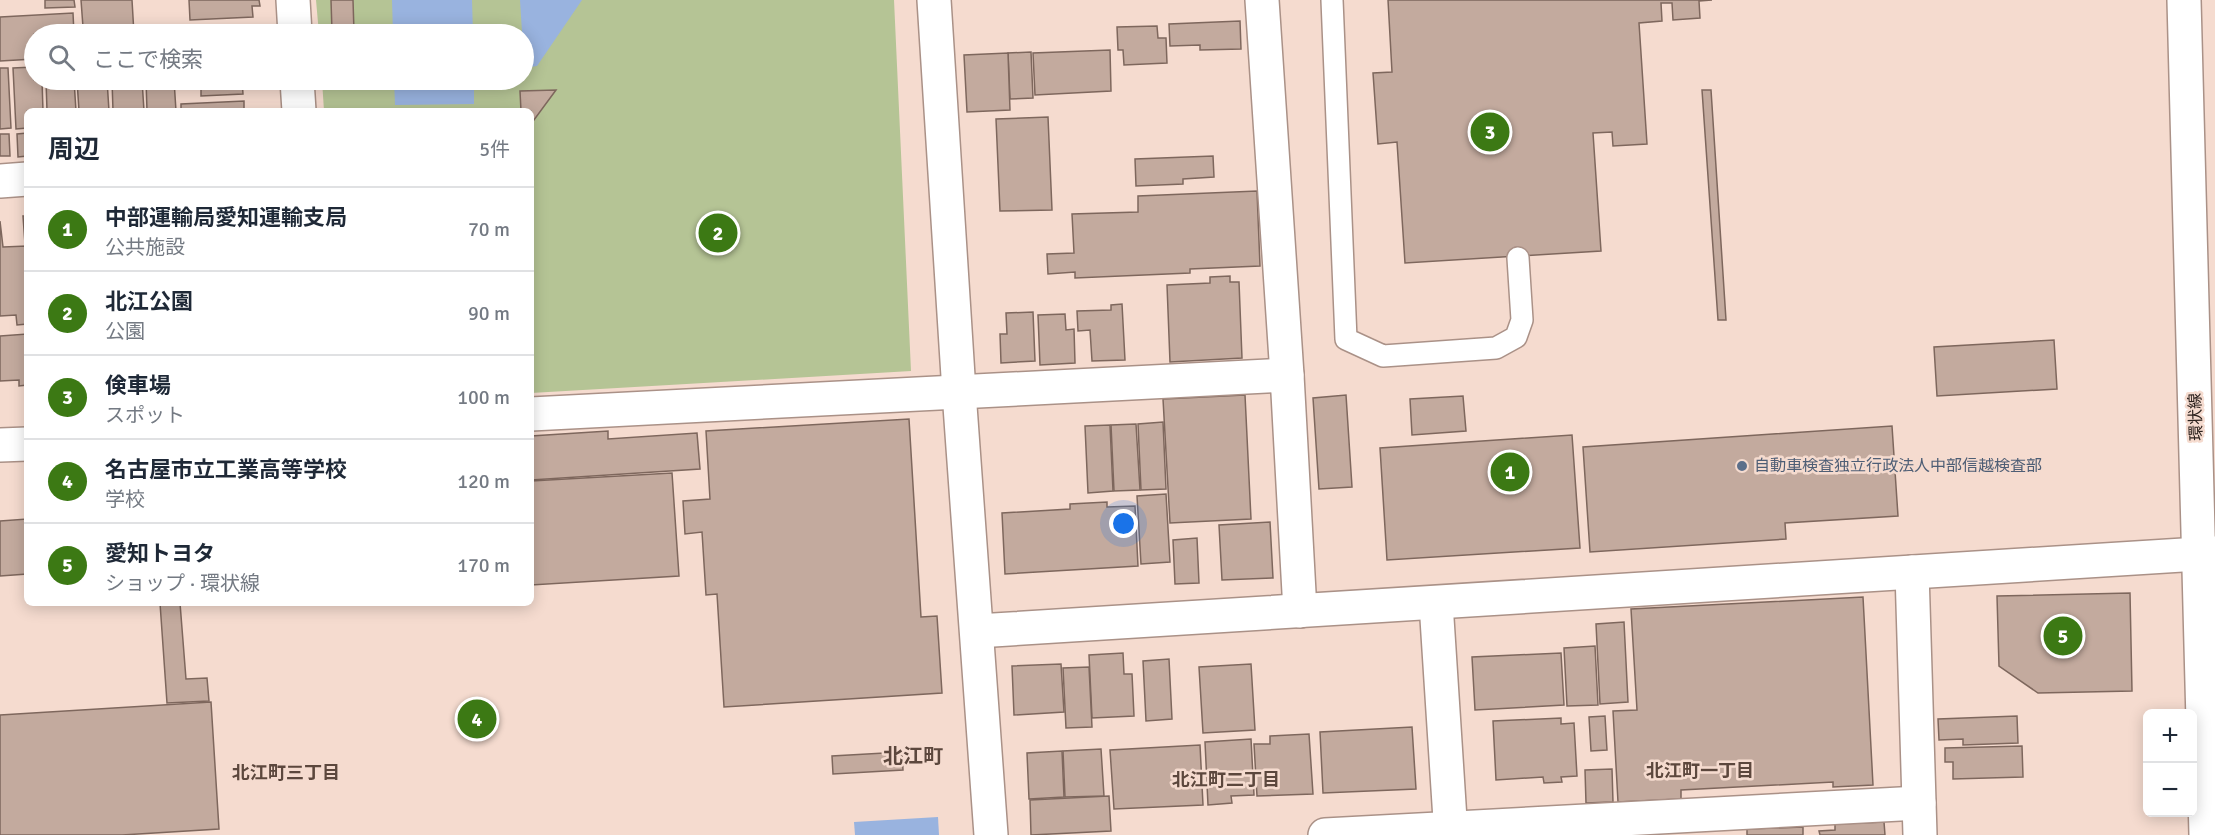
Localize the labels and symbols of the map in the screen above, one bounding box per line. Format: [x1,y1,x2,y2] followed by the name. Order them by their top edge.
[1470,110,1510,154] pin: 3
[698,210,738,256] pin: 2
[2185,393,2207,441] street label: 環状線
[1490,450,1530,494] pin: 1
[1754,456,2042,476] place label: 自動車検査独立行政法人中部信越検査部
[1735,459,1749,473] marker: 自動車検査独立行政法人中部信越検査部
[1109,509,1138,538] your location
[2044,614,2082,658] pin: 5
[458,696,496,742] pin: 4
[883,744,943,769] district label: 北江町
[1646,760,1754,782] district label: 北江町一丁目
[232,762,340,784] district label: 北江町三丁目
[1172,769,1280,791] district label: 北江町二丁目

